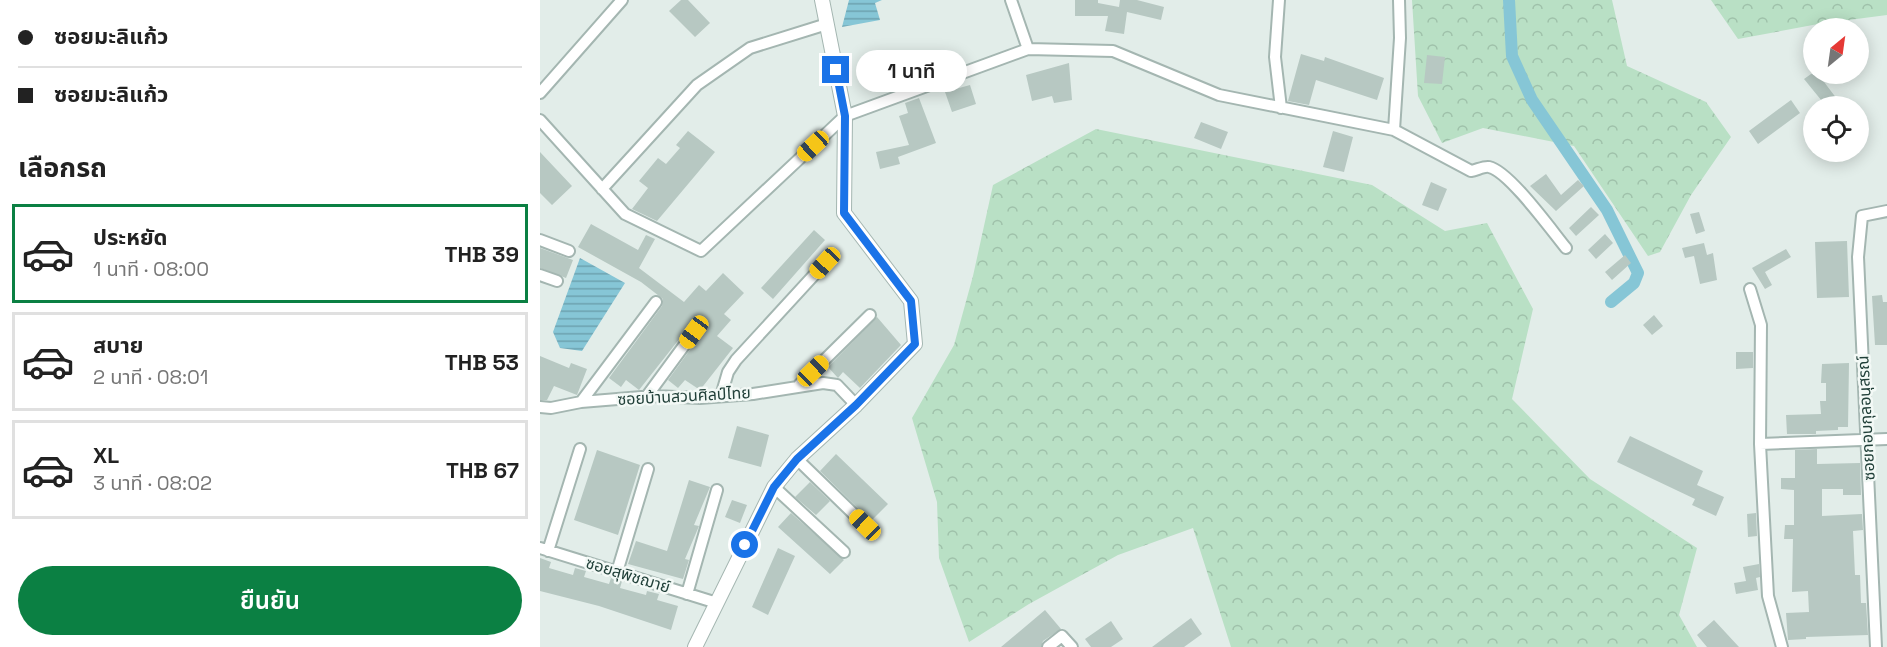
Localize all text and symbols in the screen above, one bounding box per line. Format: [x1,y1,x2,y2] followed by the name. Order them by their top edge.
[1803,18,1869,84] north arrow
[1803,18,1869,162] map controls
[54,22,168,50] text: ซอยมะลิแก้ว
[857,49,968,91] callout: 1 นาที
[822,56,849,83] route end
[888,58,935,84] text: 1 นาที
[54,80,168,108] text: ซอยมะลิแก้ว
[1803,96,1869,162] button: locate
[794,127,832,165] car
[18,150,107,185] text: เลือกรถ
[93,223,168,251] text: ประหยัด
[21,227,75,281] icon: car
[444,240,519,268] text: THB 39
[806,244,844,282] car
[93,256,209,282] text: 1 นาที · 08:00
[676,312,712,352] car
[93,331,143,359] text: สบาย
[21,335,75,389] icon: car
[445,348,519,376] text: THB 53
[794,352,832,390] car
[1852,355,1880,481] street label: ซอยกอบกุลอนุสรณ์
[93,364,208,390] text: 2 นาที · 08:01
[617,382,751,410] street label: ซอยบ้านสวนศิลป์ไทย
[93,441,119,469] text: XL
[21,443,75,497] icon: car
[446,456,519,484] text: THB 67
[93,470,212,496] text: 3 นาที · 08:02
[846,506,884,544] car
[731,531,758,558] route start
[583,552,673,598] street label: ซอยสุพิชฌาย์
[18,566,522,635] button: ยืนยัน

